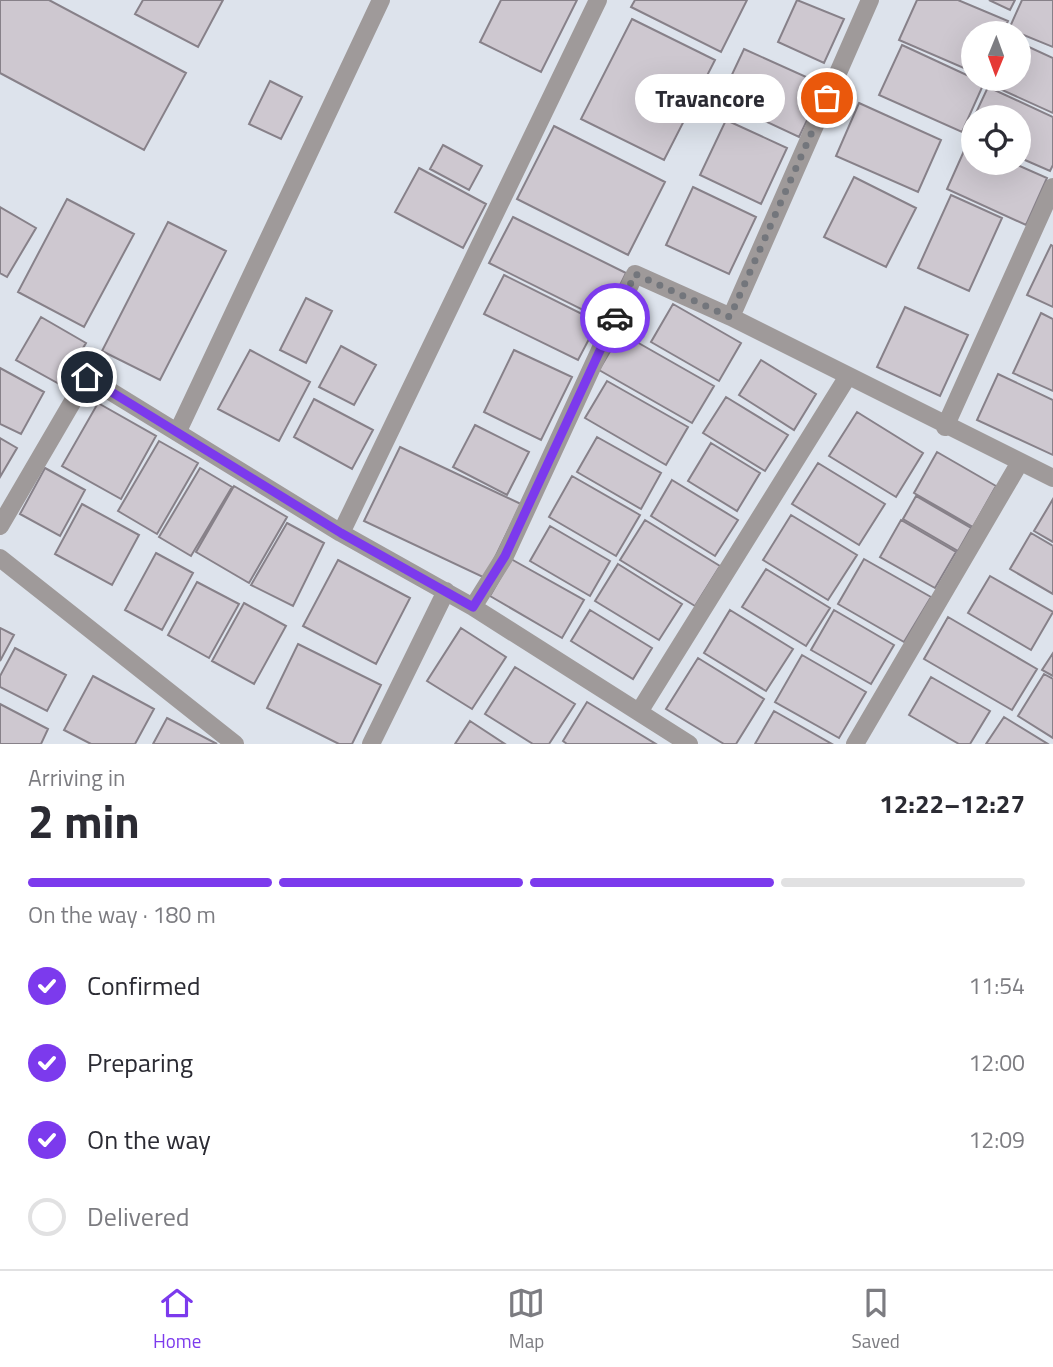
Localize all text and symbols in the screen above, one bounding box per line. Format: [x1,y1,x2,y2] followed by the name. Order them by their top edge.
[961,21,1031,91] north arrow
[961,21,1031,175] map controls
[797,68,857,128] pin
[634,74,785,122] callout: Travancore
[808,79,846,117] icon: bag
[655,81,765,116] text: Travancore
[961,105,1031,175] button: locate
[580,283,650,353] courier
[596,299,634,337] icon: car
[57,347,117,407] pin
[68,358,106,396] icon: home
[28,760,125,795] text: Arriving in
[879,784,1025,823] text: 12:22–12:27
[28,786,140,856] text: 2 min
[28,897,216,932] text: On the way · 180 m
[87,966,201,1005] text: Confirmed
[28,967,66,1005] icon: check
[968,968,1025,1003] text: 11:54
[87,1043,193,1082] text: Preparing
[28,1044,66,1082] icon: check
[968,1045,1025,1080] text: 12:00
[87,1120,211,1159] text: On the way
[28,1121,66,1159] icon: check
[968,1122,1025,1157] text: 12:09
[87,1197,190,1236] text: Delivered
[153,1284,201,1355] tab: Home
[507,1284,545,1355] tab: Map
[852,1284,900,1355] tab: Saved

